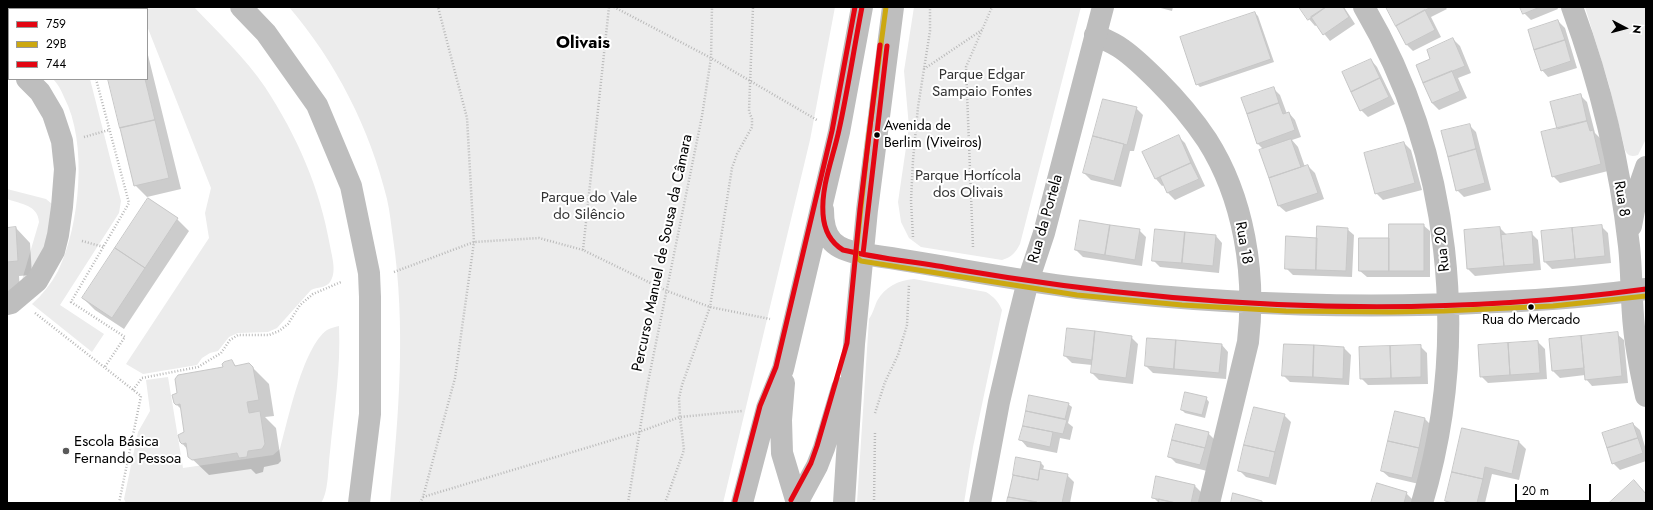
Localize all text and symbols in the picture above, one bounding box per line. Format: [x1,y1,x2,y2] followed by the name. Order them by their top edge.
[8,8,148,80] legend
[1605,8,1645,48] north arrow
[46,15,66,33] text: 759
[1629,24,1645,34] text: N
[556,34,610,54] district label: Olivais
[46,35,66,53] text: 29B
[46,55,66,73] text: 744
[932,66,1032,101] park label: Parque Edgar Sampaio Fontes
[884,119,982,152] place label: Avenida de Berlim (Viveiros)
[872,130,882,140] marker: Avenida de Berlim (Viveiros)
[629,133,697,373] street label: Percurso Manuel de Sousa da Câmara
[915,167,1021,202] park label: Parque Hortícola dos Olivais
[1025,173,1067,265] street label: Rua da Portela
[1609,180,1633,218] street label: Rua 8
[541,189,637,224] park label: Parque do Vale do Silêncio
[1230,220,1256,266] street label: Rua 18
[1432,225,1454,273] street label: Rua 20
[1526,302,1536,312] marker: Rua do Mercado
[1482,313,1580,329] place label: Rua do Mercado
[74,433,181,468] place label: Escola Básica Fernando Pessoa
[61,446,71,456] marker: Escola Básica Fernando Pessoa
[1517,476,1593,502] scale bar
[1522,482,1549,500] text: 20 m

